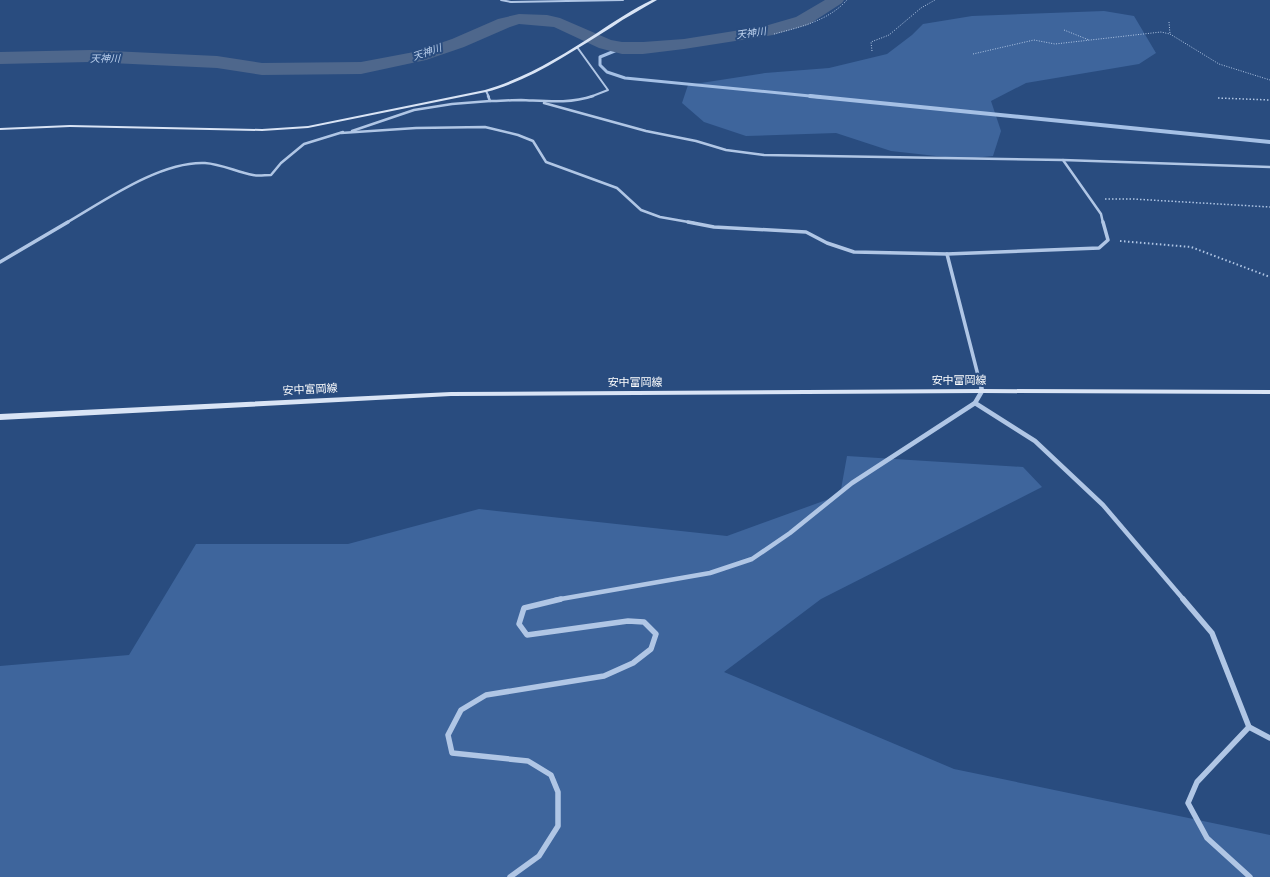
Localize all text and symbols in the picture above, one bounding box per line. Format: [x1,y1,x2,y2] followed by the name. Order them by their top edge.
[735,24,768,42] water label: 天神川
[411,41,444,63] water label: 天神川
[90,52,121,65] water label: 天神川
[932,373,987,387] street label: 安中富岡線
[608,375,663,389] street label: 安中富岡線
[282,381,338,397] street label: 安中富岡線

